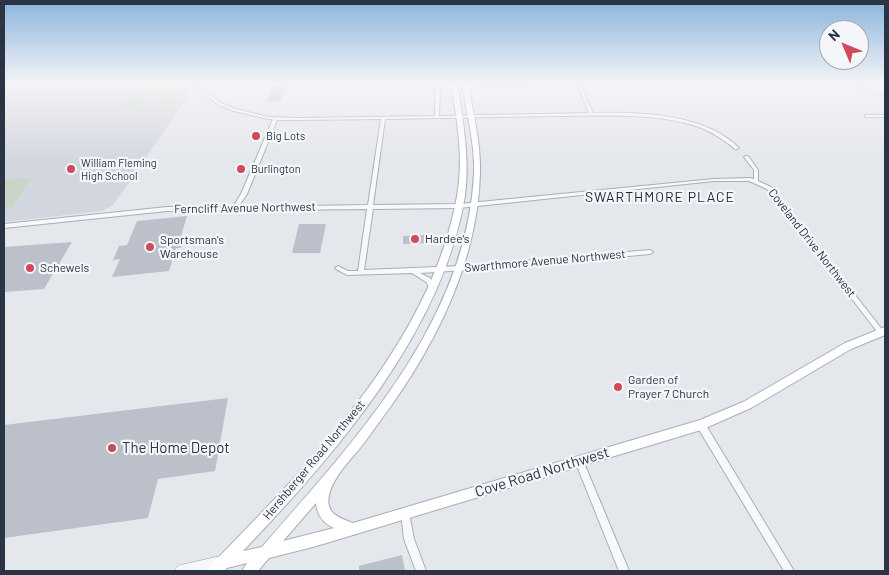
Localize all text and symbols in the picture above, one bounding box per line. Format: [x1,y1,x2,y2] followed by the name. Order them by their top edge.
[819,20,869,70] north arrow
[824,25,843,44] text: N
[266,129,305,143] place label: Big Lots
[250,130,262,142] marker: Big Lots
[81,156,157,182] place label: William Fleming High School
[251,162,301,176] place label: Burlington
[65,163,77,175] marker: William Fleming High School
[235,163,247,175] marker: Burlington
[765,186,859,300] street label: Coveland Drive Northwest
[583,189,737,205] district label: SWARTHMORE PLACE
[174,200,316,216] street label: Ferncliff Avenue Northwest
[425,232,469,246] place label: Hardee's
[160,233,224,261] place label: Sportsman's Warehouse
[409,233,421,245] marker: Hardee's
[144,241,156,253] marker: Sportsman's Warehouse
[464,247,626,275] street label: Swarthmore Avenue Northwest
[40,261,89,275] place label: Schewels
[24,262,36,274] marker: Schewels
[628,373,709,401] place label: Garden of Prayer 7 Church
[612,381,624,393] marker: Garden of Prayer 7 Church
[260,397,368,523] street label: Hershberger Road Northwest
[122,439,230,457] place label: The Home Depot
[106,442,118,454] marker: The Home Depot
[473,443,611,501] street label: Cove Road Northwest

